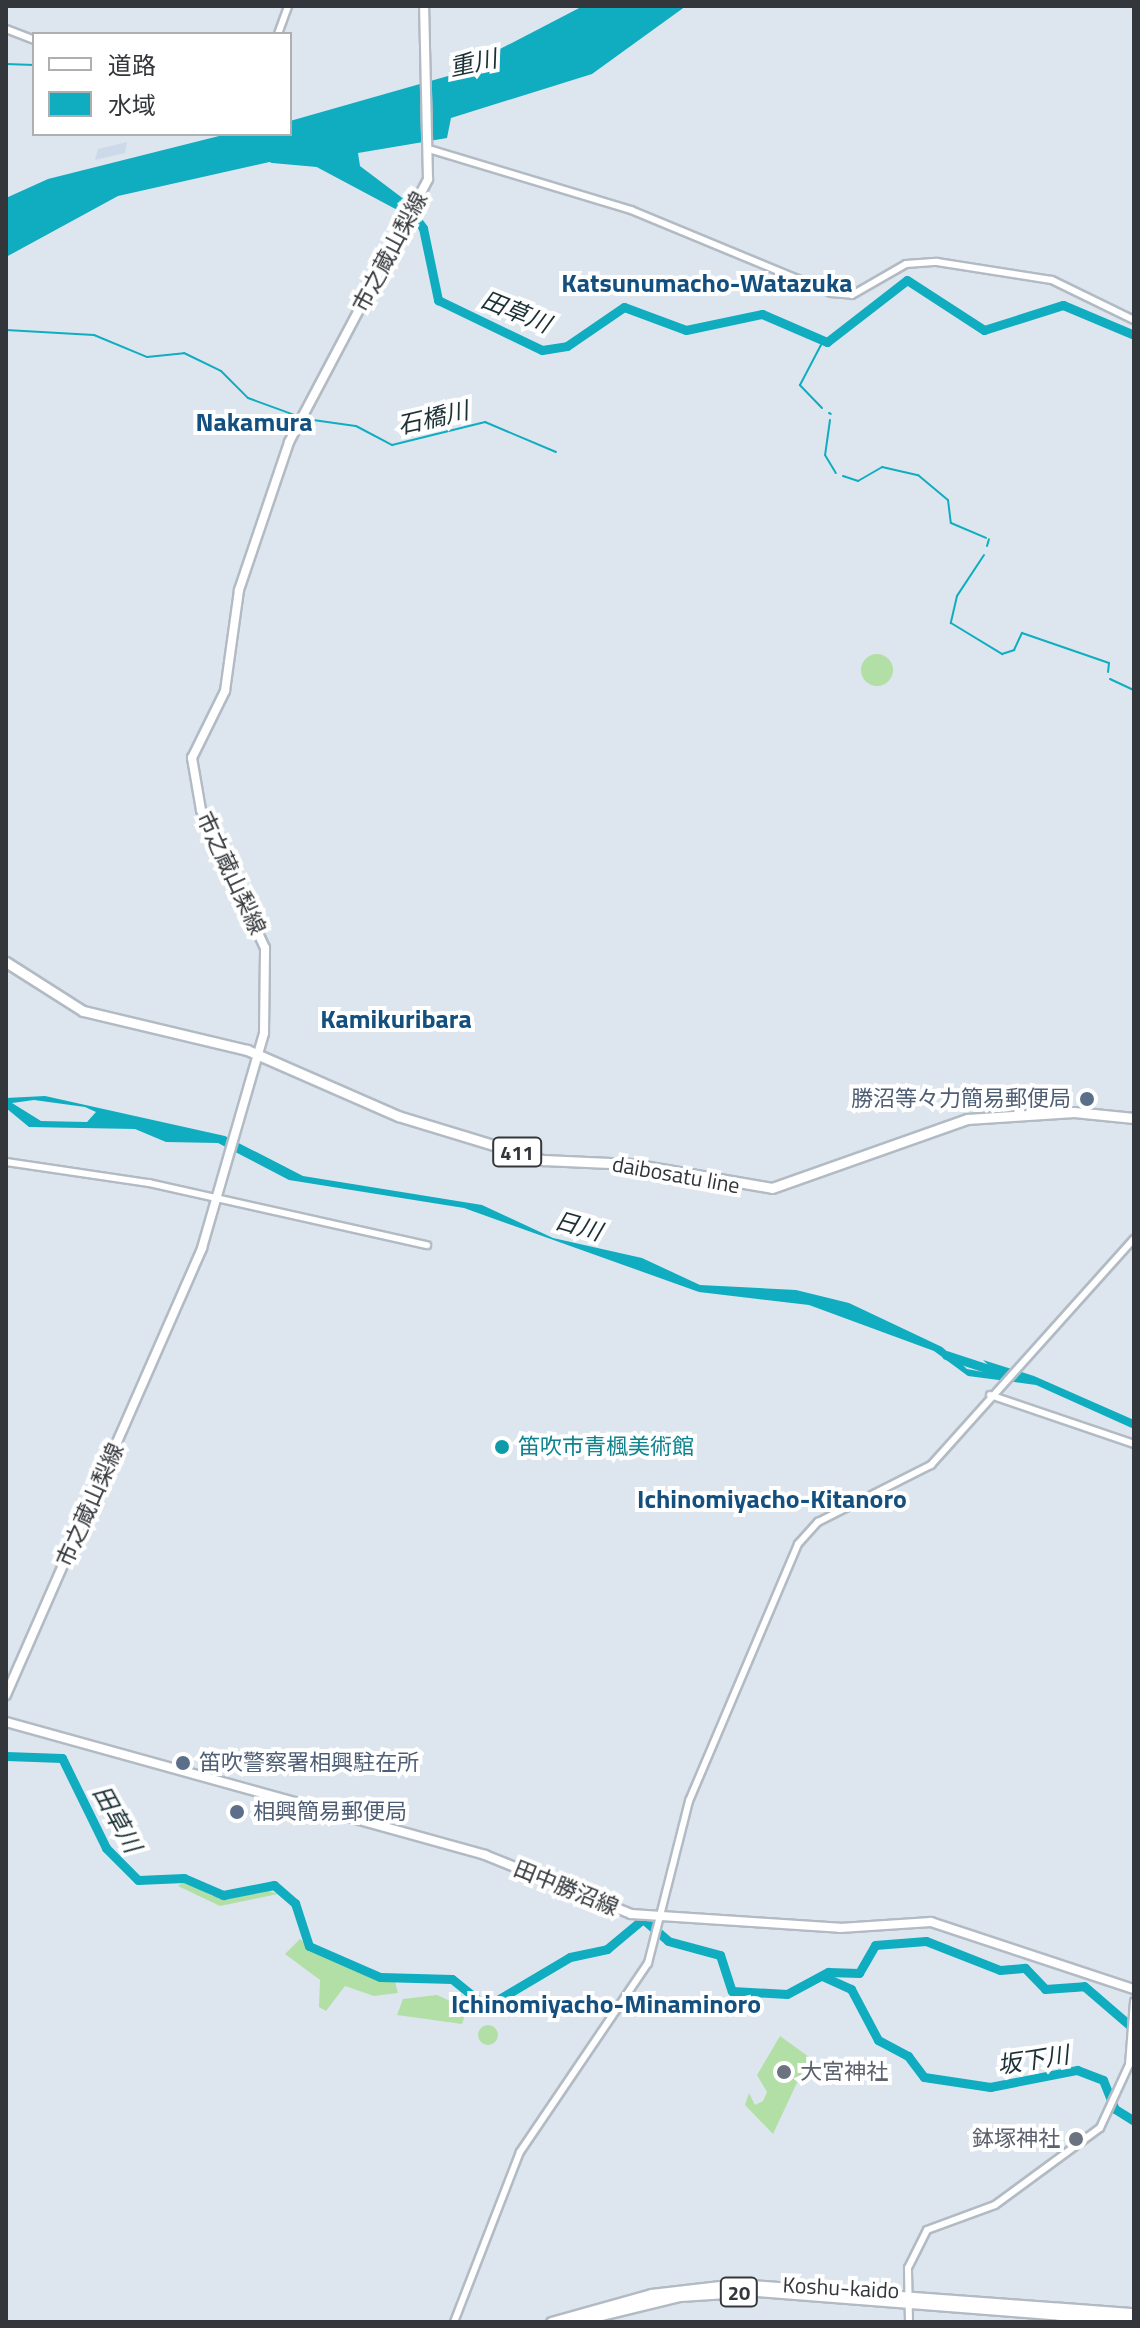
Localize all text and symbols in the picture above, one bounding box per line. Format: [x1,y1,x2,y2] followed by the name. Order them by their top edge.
[32,32,292,136] legend
[447,44,499,82] water label: 重川
[108,47,156,83] text: 道路
[108,87,156,123] text: 水域
[347,188,433,316] street label: 市之蔵山梨線
[561,267,853,299] district label: Katsunumacho-Watazuka
[477,285,555,339] water label: 田草川
[395,396,471,440] water label: 石橋川
[195,406,313,438] district label: Nakamura
[191,808,271,938] street label: 市之蔵山梨線
[320,1003,472,1035] district label: Kamikuribara
[851,1086,1071,1112] place label: 勝沼等々力簡易郵便局
[1078,1090,1096,1108] marker: 勝沼等々力簡易郵便局
[491,1136,543,1168] road number: 411
[610,1151,742,1199] street label: daibosatu line
[551,1206,605,1246] water label: 日川
[518,1434,694,1460] place label: 笛吹市青楓美術館
[493,1438,511,1456] marker: 笛吹市青楓美術館
[51,1439,129,1571] street label: 市之蔵山梨線
[637,1483,907,1515] district label: Ichinomiyacho-Kitanoro
[199,1750,419,1776] place label: 笛吹警察署相興駐在所
[174,1754,192,1772] marker: 笛吹警察署相興駐在所
[87,1781,147,1857] water label: 田草川
[253,1799,407,1825] place label: 相興簡易郵便局
[228,1803,246,1821] marker: 相興簡易郵便局
[510,1855,622,1921] street label: 田中勝沼線
[451,1988,761,2020] district label: Ichinomiyacho-Minaminoro
[995,2040,1071,2080] water label: 坂下川
[800,2059,888,2085] place label: 大宮神社
[775,2063,793,2081] marker: 大宮神社
[972,2126,1060,2152] place label: 鉢塚神社
[1067,2130,1085,2148] marker: 鉢塚神社
[782,2272,900,2304] street label: Koshu-kaido
[719,2276,759,2308] road number: 20

